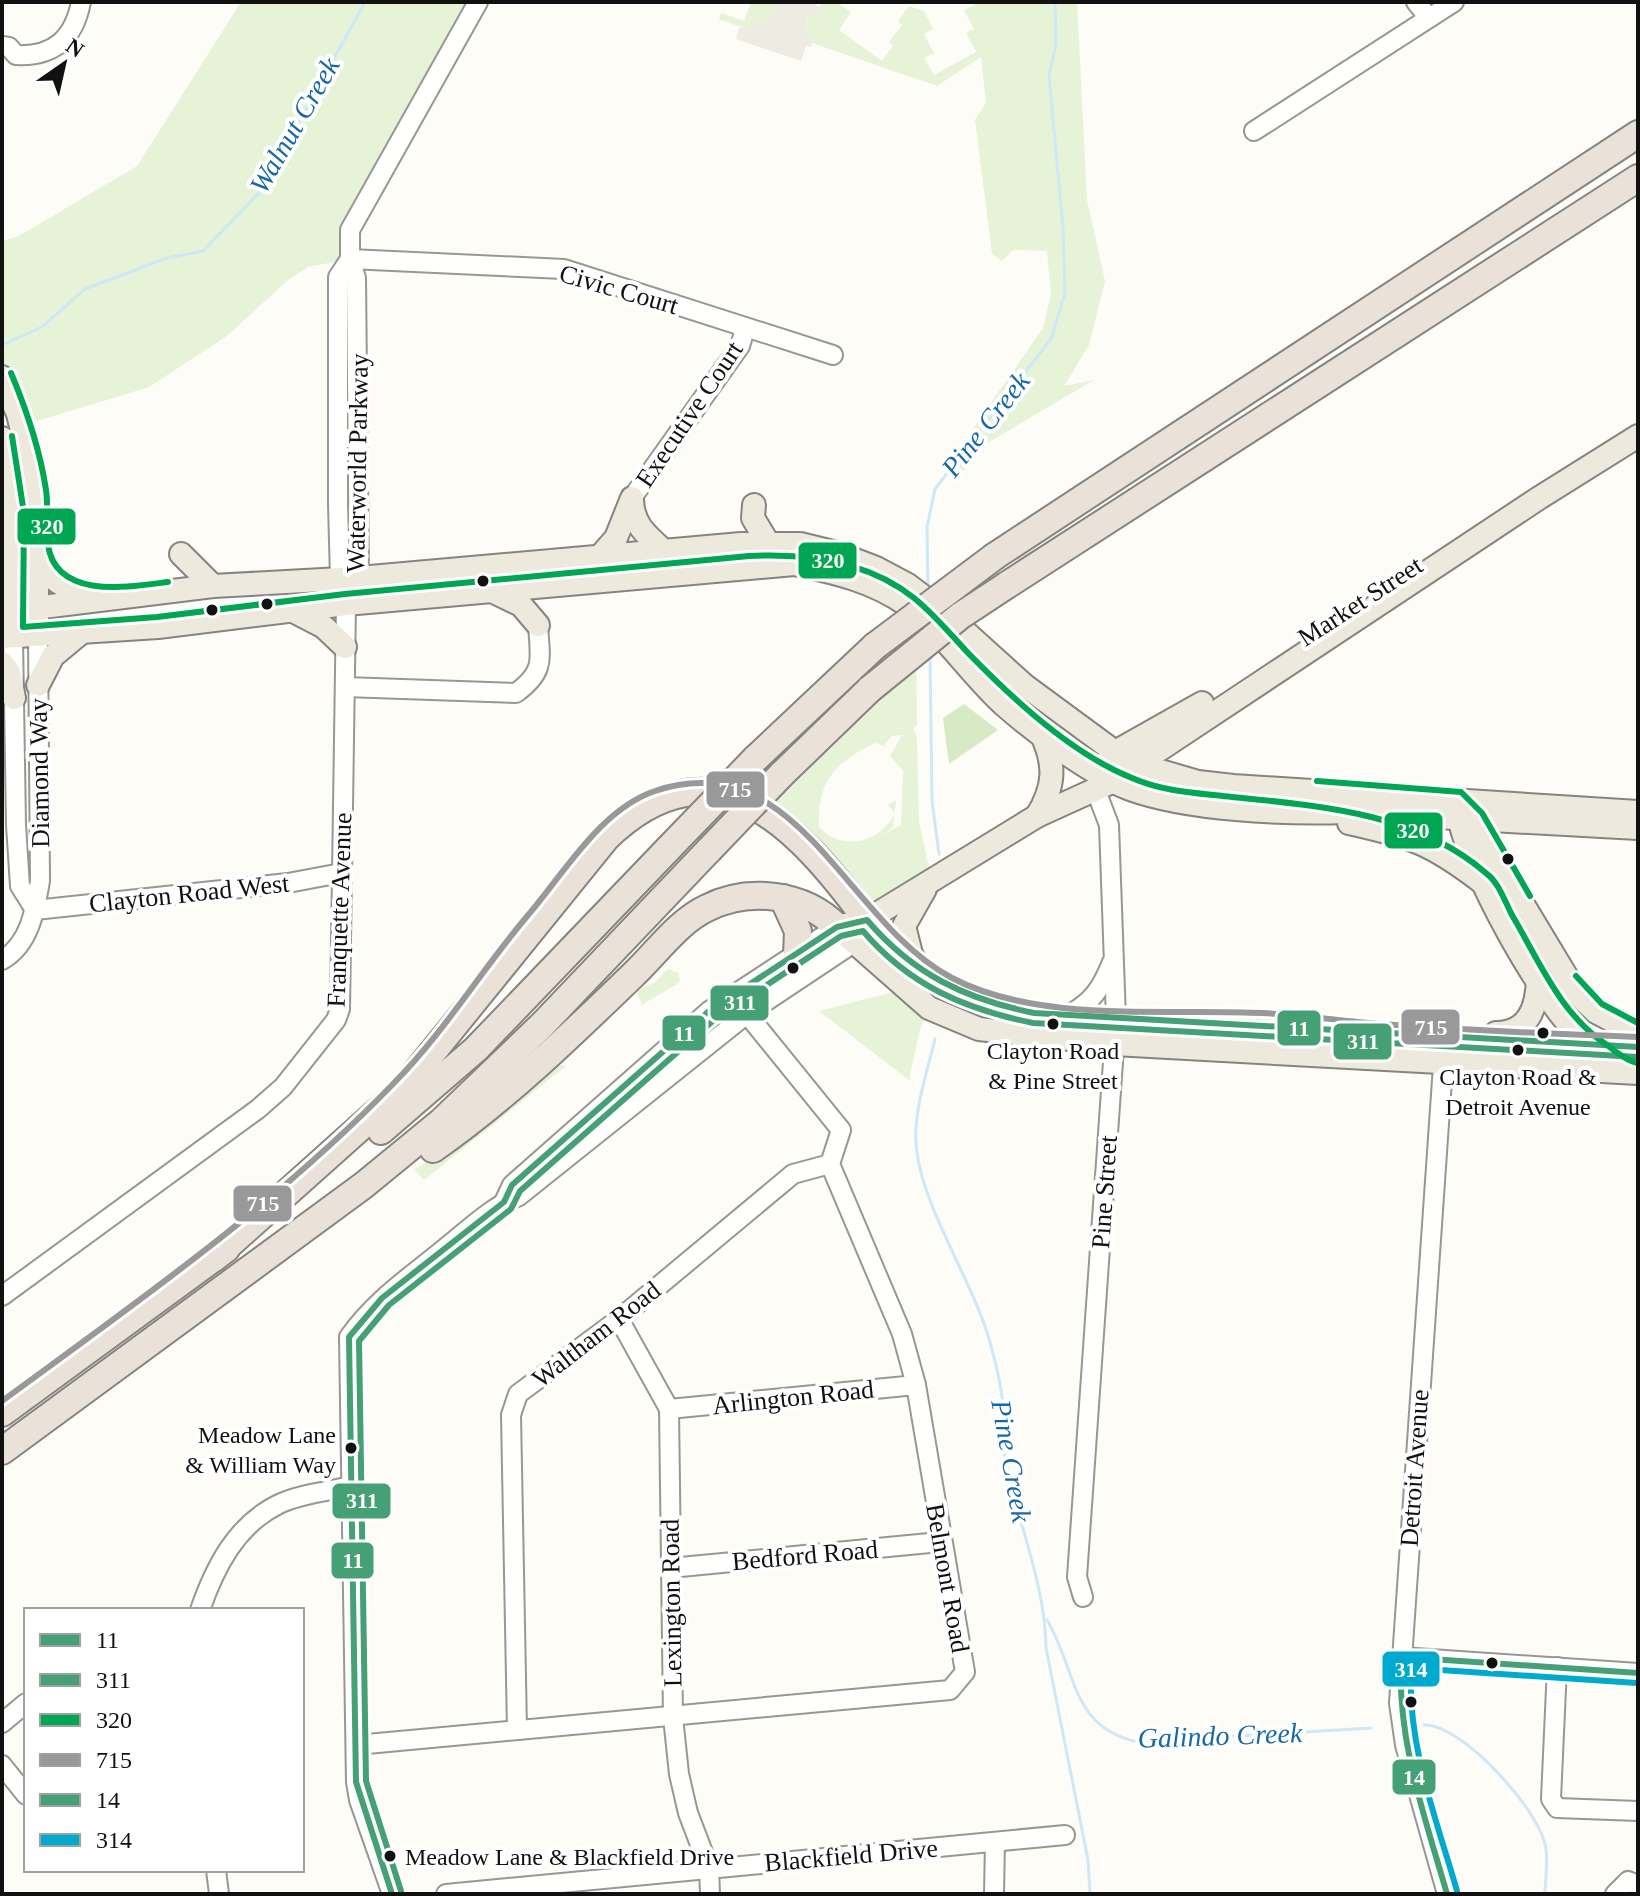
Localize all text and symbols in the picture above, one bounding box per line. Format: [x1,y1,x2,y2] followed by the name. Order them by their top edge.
[24,24,104,104] north arrow
[61,33,89,63] text: N
[243,52,346,198] water label: Walnut Creek
[556,259,682,320] street label: Civic Court
[630,335,749,493] street label: Executive Court
[341,353,374,573] street label: Waterworld Parkway
[934,365,1036,484] water label: Pine Creek
[16,507,77,546] line badge: 320
[31,514,64,539] text: 320
[797,541,858,580] line badge: 320
[812,548,845,573] text: 320
[1293,550,1428,652] street label: Market Street
[475,573,491,589] unlabelled marker
[259,596,275,612] unlabelled marker
[204,602,220,618] unlabelled marker
[24,698,55,848] street label: Diamond Way
[705,770,766,809] line badge: 715
[719,777,752,802] text: 715
[1383,811,1444,850] line badge: 320
[322,812,357,1008] street label: Franquette Avenue
[1397,818,1430,843] text: 320
[1500,851,1516,867] unlabelled marker
[88,868,291,918] street label: Clayton Road West
[785,960,801,976] unlabelled marker
[709,984,770,1022] line badge: 311
[724,990,756,1015] text: 311
[1400,1008,1461,1046] line badge: 715
[1276,1009,1322,1047] line badge: 11
[661,1014,707,1052] line badge: 11
[1415,1015,1448,1040] text: 715
[1045,1016,1061,1032] marker: Clayton Road & Pine Street
[1289,1016,1309,1041] text: 11
[674,1021,694,1046] text: 11
[1332,1022,1393,1061] line badge: 311
[1535,1025,1551,1041] unlabelled marker
[1347,1029,1379,1054] text: 311
[987,1038,1119,1094] place label: Clayton Road & Pine Street
[1510,1042,1526,1058] marker: Clayton Road & Detroit Avenue
[1439,1064,1597,1120] place label: Clayton Road & Detroit Avenue
[1086,1134,1123,1250] street label: Pine Street
[232,1184,293,1223] line badge: 715
[247,1191,280,1216] text: 715
[526,1275,666,1393] street label: Waltham Road
[711,1375,875,1420] street label: Arlington Road
[1395,1388,1434,1548] street label: Detroit Avenue
[985,1396,1038,1525] water label: Pine Creek
[185,1422,336,1478] place label: Meadow Lane & William Way
[343,1440,359,1456] marker: Meadow Lane & William Way
[331,1482,392,1520] line badge: 311
[346,1488,378,1513] text: 311
[920,1501,975,1655] street label: Belmont Road
[656,1519,687,1687] street label: Lexington Road
[731,1535,879,1576] street label: Bedford Road
[330,1541,375,1580] line badge: 11
[343,1548,363,1573] text: 11
[24,1608,304,1872] legend
[96,1627,119,1653] text: 11
[1381,1650,1441,1688] line badge: 314
[1484,1655,1500,1671] unlabelled marker
[1395,1657,1428,1682] text: 314
[96,1667,131,1693] text: 311
[1403,1694,1419,1710] unlabelled marker
[96,1707,132,1733] text: 320
[1137,1717,1303,1754] water label: Galindo Creek
[96,1747,132,1773] text: 715
[1391,1758,1437,1796] line badge: 14
[1403,1765,1425,1790] text: 14
[96,1787,120,1813] text: 14
[96,1827,132,1853] text: 314
[763,1833,939,1878] street label: Blackfield Drive
[405,1844,734,1870] place label: Meadow Lane & Blackfield Drive
[382,1848,398,1864] marker: Meadow Lane & Blackfield Drive

